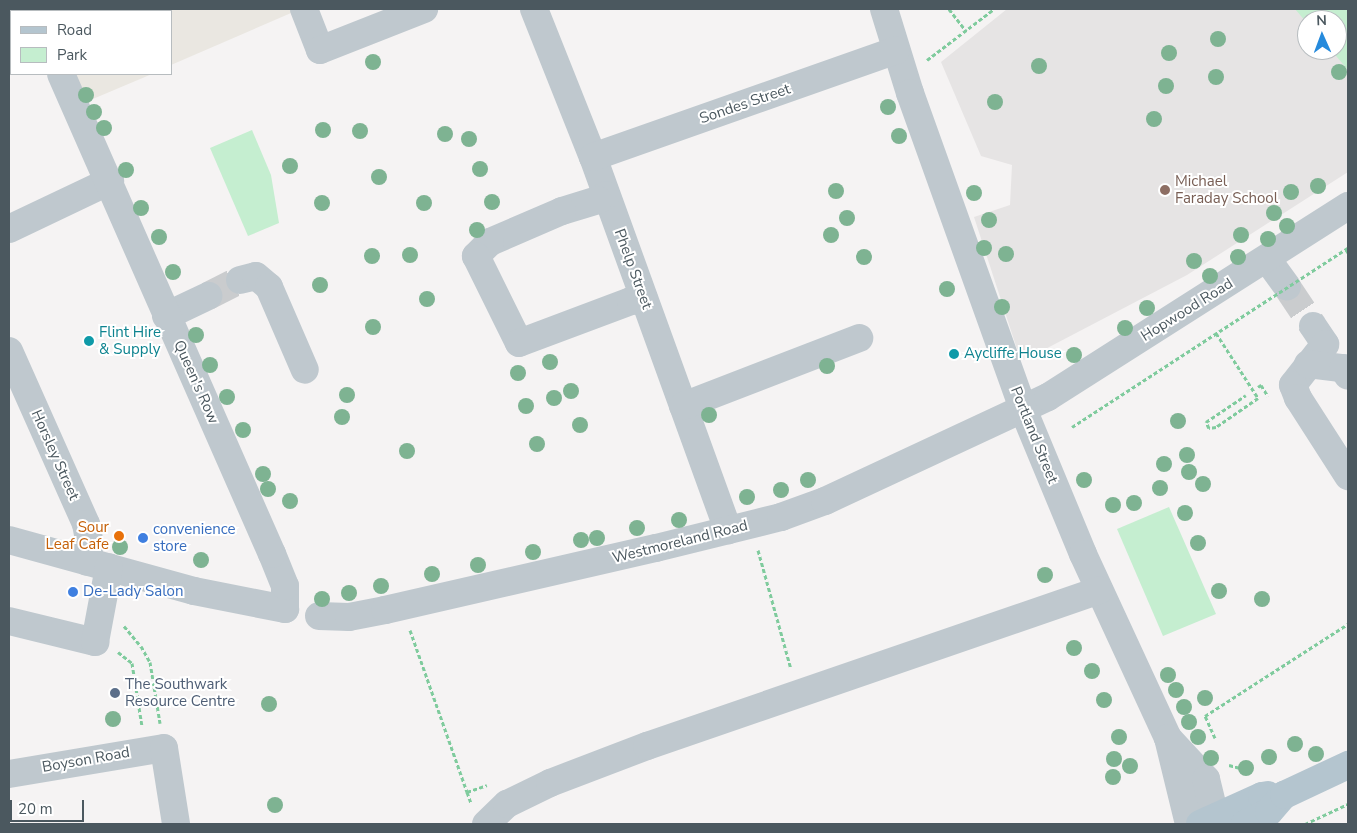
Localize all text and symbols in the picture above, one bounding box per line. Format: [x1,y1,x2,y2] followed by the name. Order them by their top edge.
[10,10,172,75] legend
[1297,10,1347,60] north arrow
[1316,11,1327,30] text: N
[57,20,92,40] text: Road
[57,45,87,65] text: Park
[697,80,793,128] street label: Sondes Street
[1175,172,1278,207] place label: Michael Faraday School
[1159,184,1171,196] marker: Michael Faraday School
[610,226,656,312] street label: Phelp Street
[1138,275,1236,345] street label: Hopwood Road
[99,323,161,358] place label: Flint Hire & Supply
[83,335,95,347] marker: Flint Hire & Supply
[170,337,222,427] street label: Queen's Row
[964,345,1062,363] place label: Aycliffe House
[948,348,960,360] marker: Aycliffe House
[1006,384,1062,486] street label: Portland Street
[27,407,83,503] street label: Horsley Street
[610,516,750,568] street label: Westmoreland Road
[46,518,109,553] place label: Sour Leaf Cafe
[153,520,235,555] place label: convenience store
[113,530,125,542] marker: Sour Leaf Cafe
[137,532,149,544] marker: convenience store
[83,583,183,601] place label: De-Lady Salon
[67,586,79,598] marker: De-Lady Salon
[125,675,235,710] place label: The Southwark Resource Centre
[109,687,121,699] marker: The Southwark Resource Centre
[41,743,131,777] street label: Boyson Road
[12,790,86,822] scale bar
[18,799,53,819] text: 20 m

